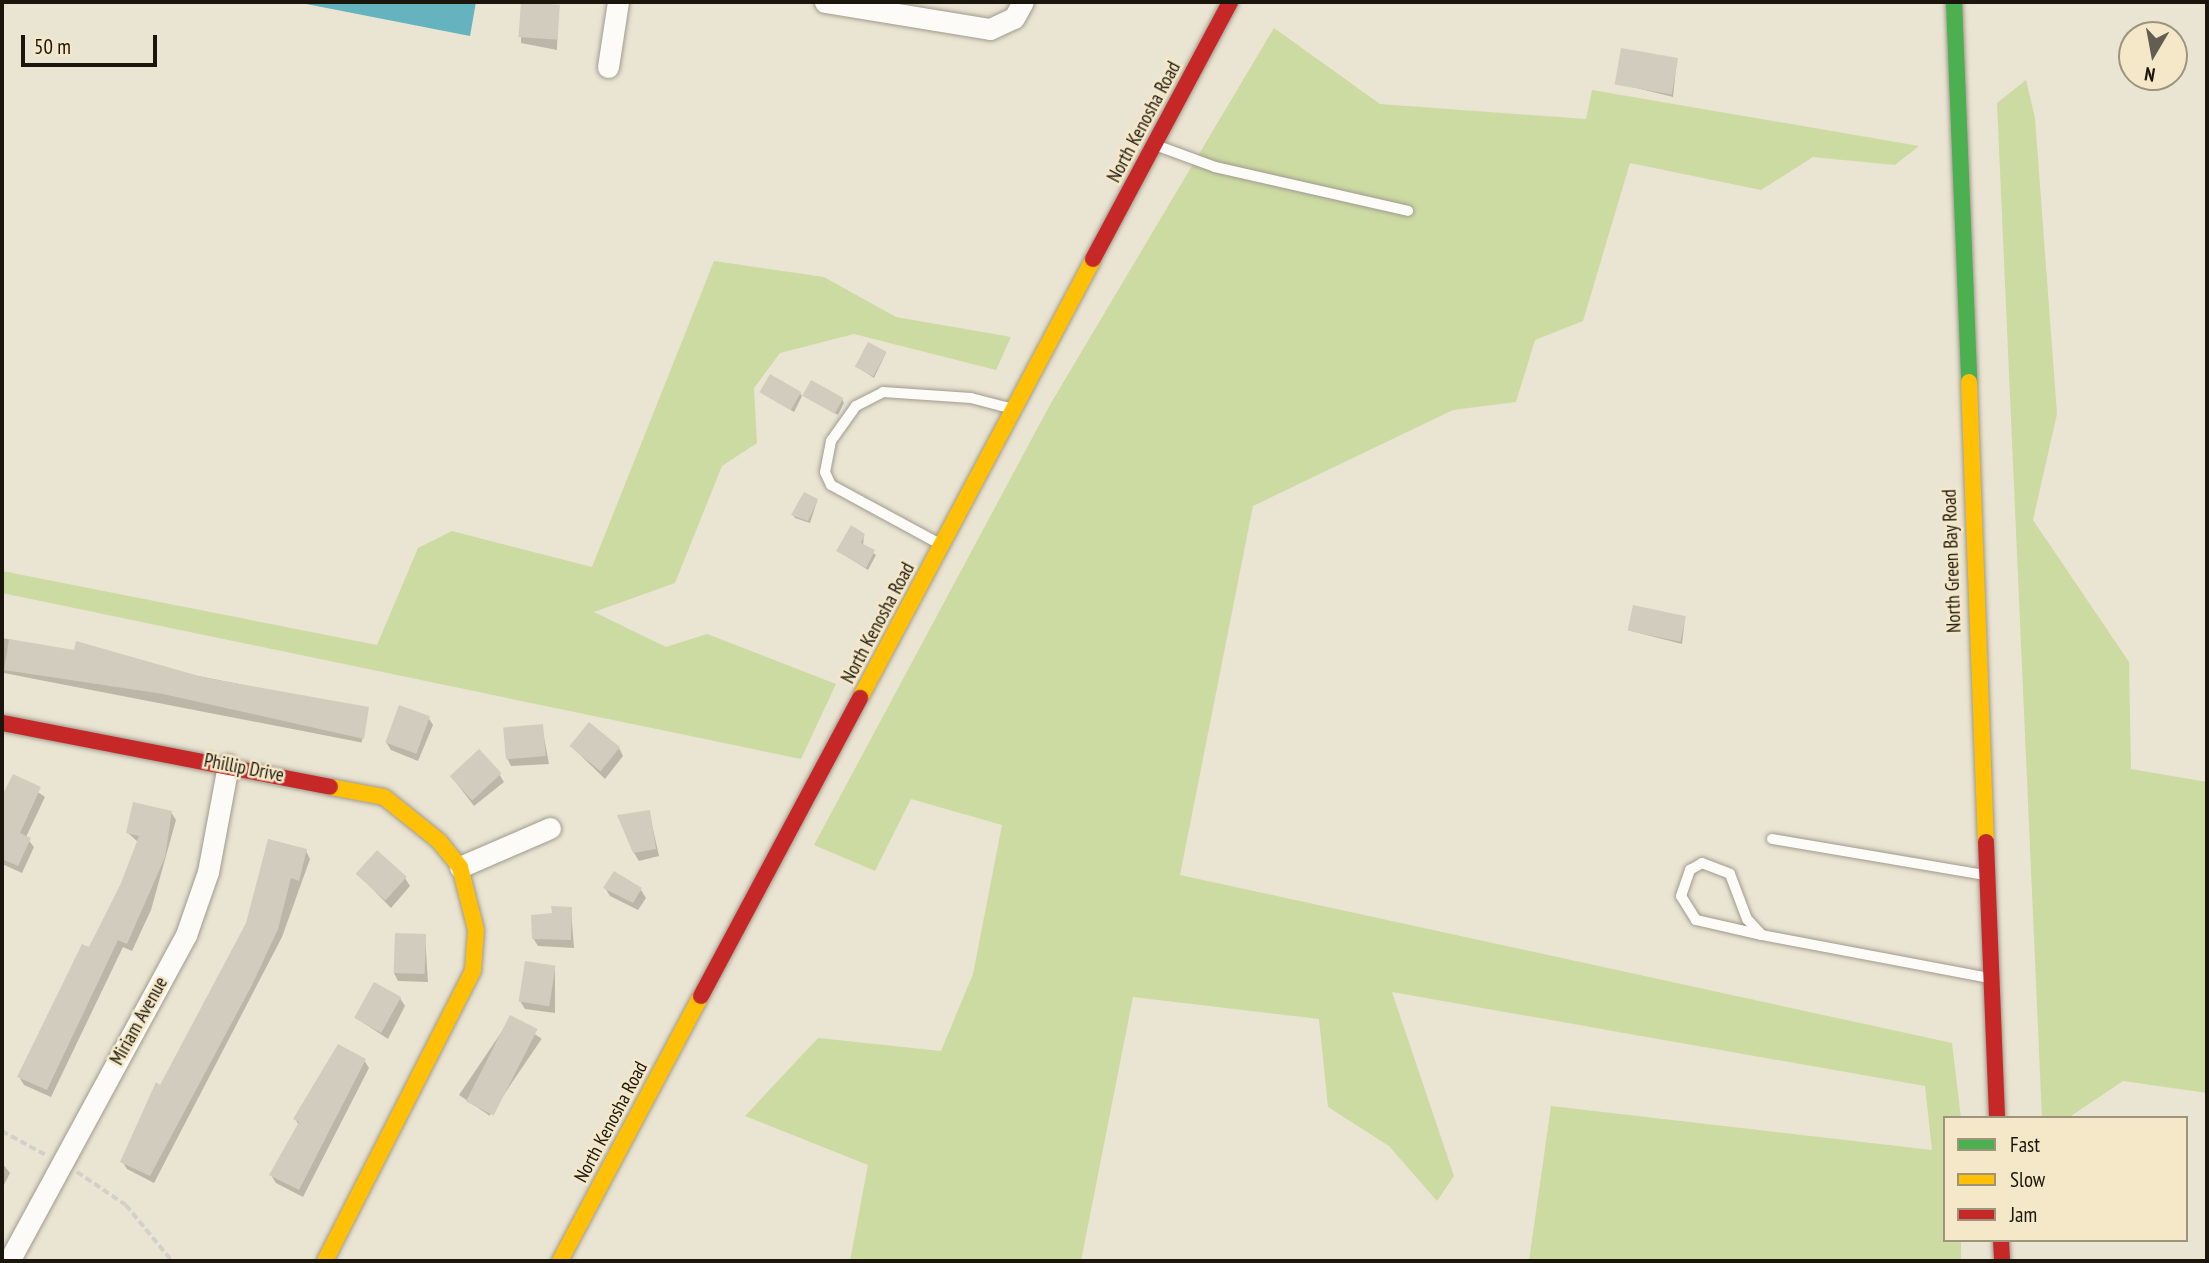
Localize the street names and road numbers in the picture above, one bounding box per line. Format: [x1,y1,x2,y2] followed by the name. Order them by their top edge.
[1103,58,1185,186] street label: North Kenosha Road
[1938,488,1966,634] street label: North Green Bay Road
[837,559,919,687] street label: North Kenosha Road
[202,749,286,787] street label: Phillip Drive
[105,973,173,1069] street label: Miriam Avenue
[570,1058,652,1186] street label: North Kenosha Road

